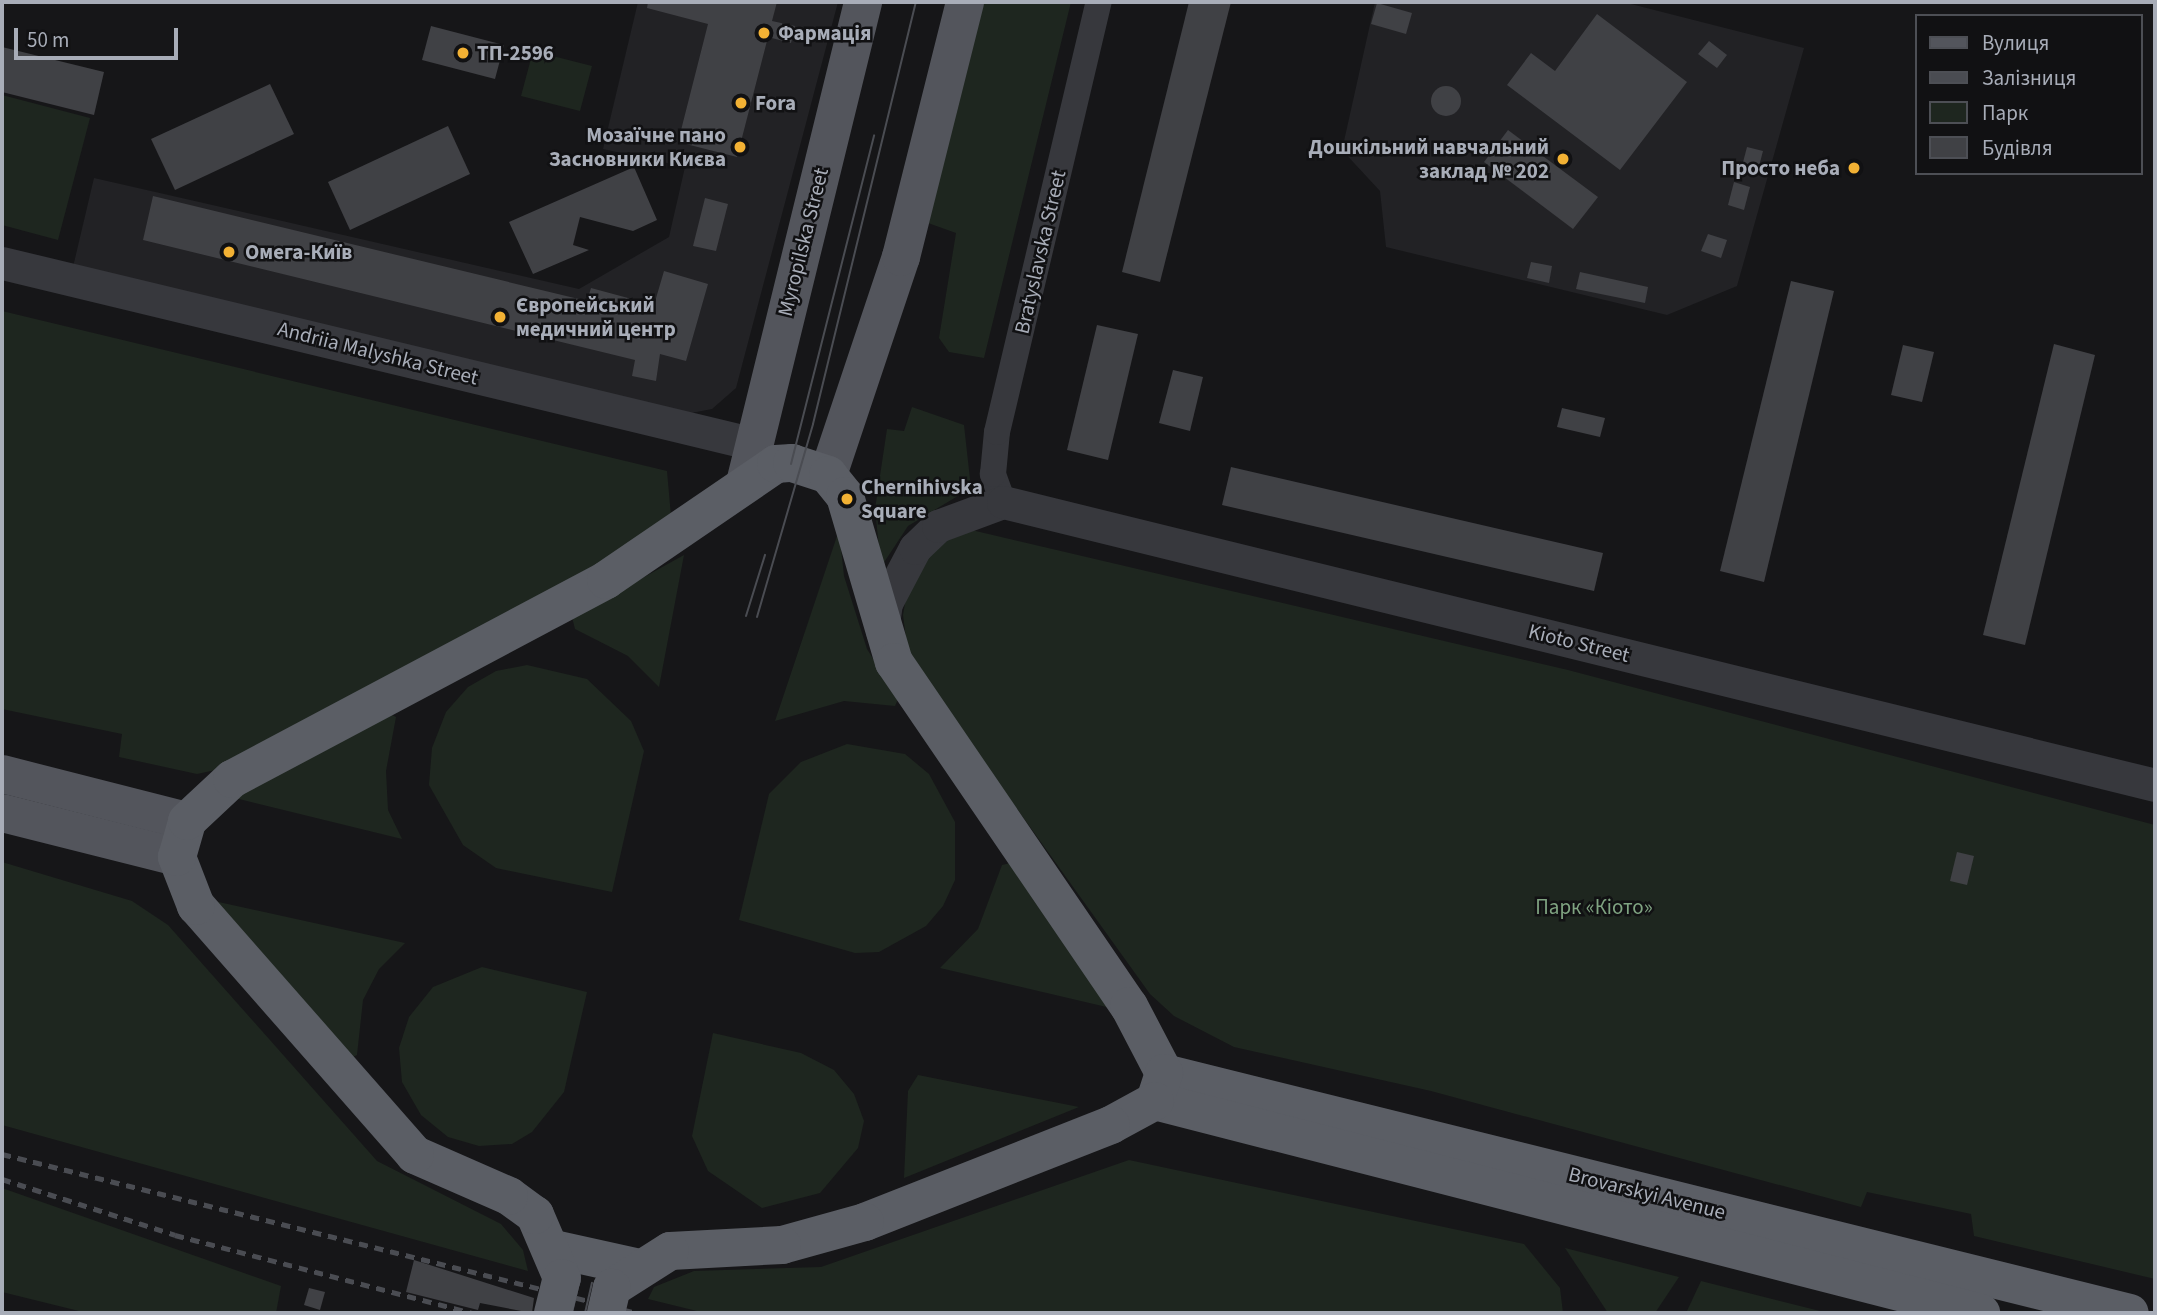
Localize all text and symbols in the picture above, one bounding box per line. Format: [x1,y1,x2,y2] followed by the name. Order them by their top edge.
[18,14,182,58] scale bar
[1916,14,2143,175] legend
[778,20,871,46] place label: Фармація
[27,25,69,55] text: 50 m
[756,25,772,41] marker: Фармація
[1982,28,2049,58] text: Вулиця
[477,40,554,66] place label: ТП-2596
[455,45,471,61] marker: ТП-2596
[1982,63,2076,93] text: Залізниця
[755,90,796,116] place label: Fora
[733,95,749,111] marker: Fora
[1982,98,2028,128] text: Парк
[549,122,726,172] place label: Мозаїчне пано Засновники Києва
[1982,133,2053,163] text: Будівля
[1309,134,1549,184] place label: Дошкільний навчальний заклад № 202
[732,139,748,155] marker: Мозаїчне пано Засновники Києва
[1555,151,1571,167] marker: Дошкільний навчальний заклад № 202
[1721,155,1840,181] place label: Просто неба
[1846,160,1862,176] marker: Просто неба
[772,165,834,319] street label: Myropilska Street
[1009,168,1071,336] street label: Bratyslavska Street
[245,239,352,265] place label: Омега-Київ
[219,242,239,262] marker: Омега-Київ
[516,292,676,342] place label: Європейський медичний центр
[490,307,510,327] marker: Європейський медичний центр
[275,316,481,390] street label: Andriia Malyshka Street
[861,474,983,524] place label: Chernihivska Square
[839,491,855,507] marker: Chernihivska Square
[1526,618,1632,668] street label: Kioto Street
[1535,894,1653,920] park label: Парк «Кіото»
[1566,1161,1728,1225] street label: Brovarskyi Avenue

